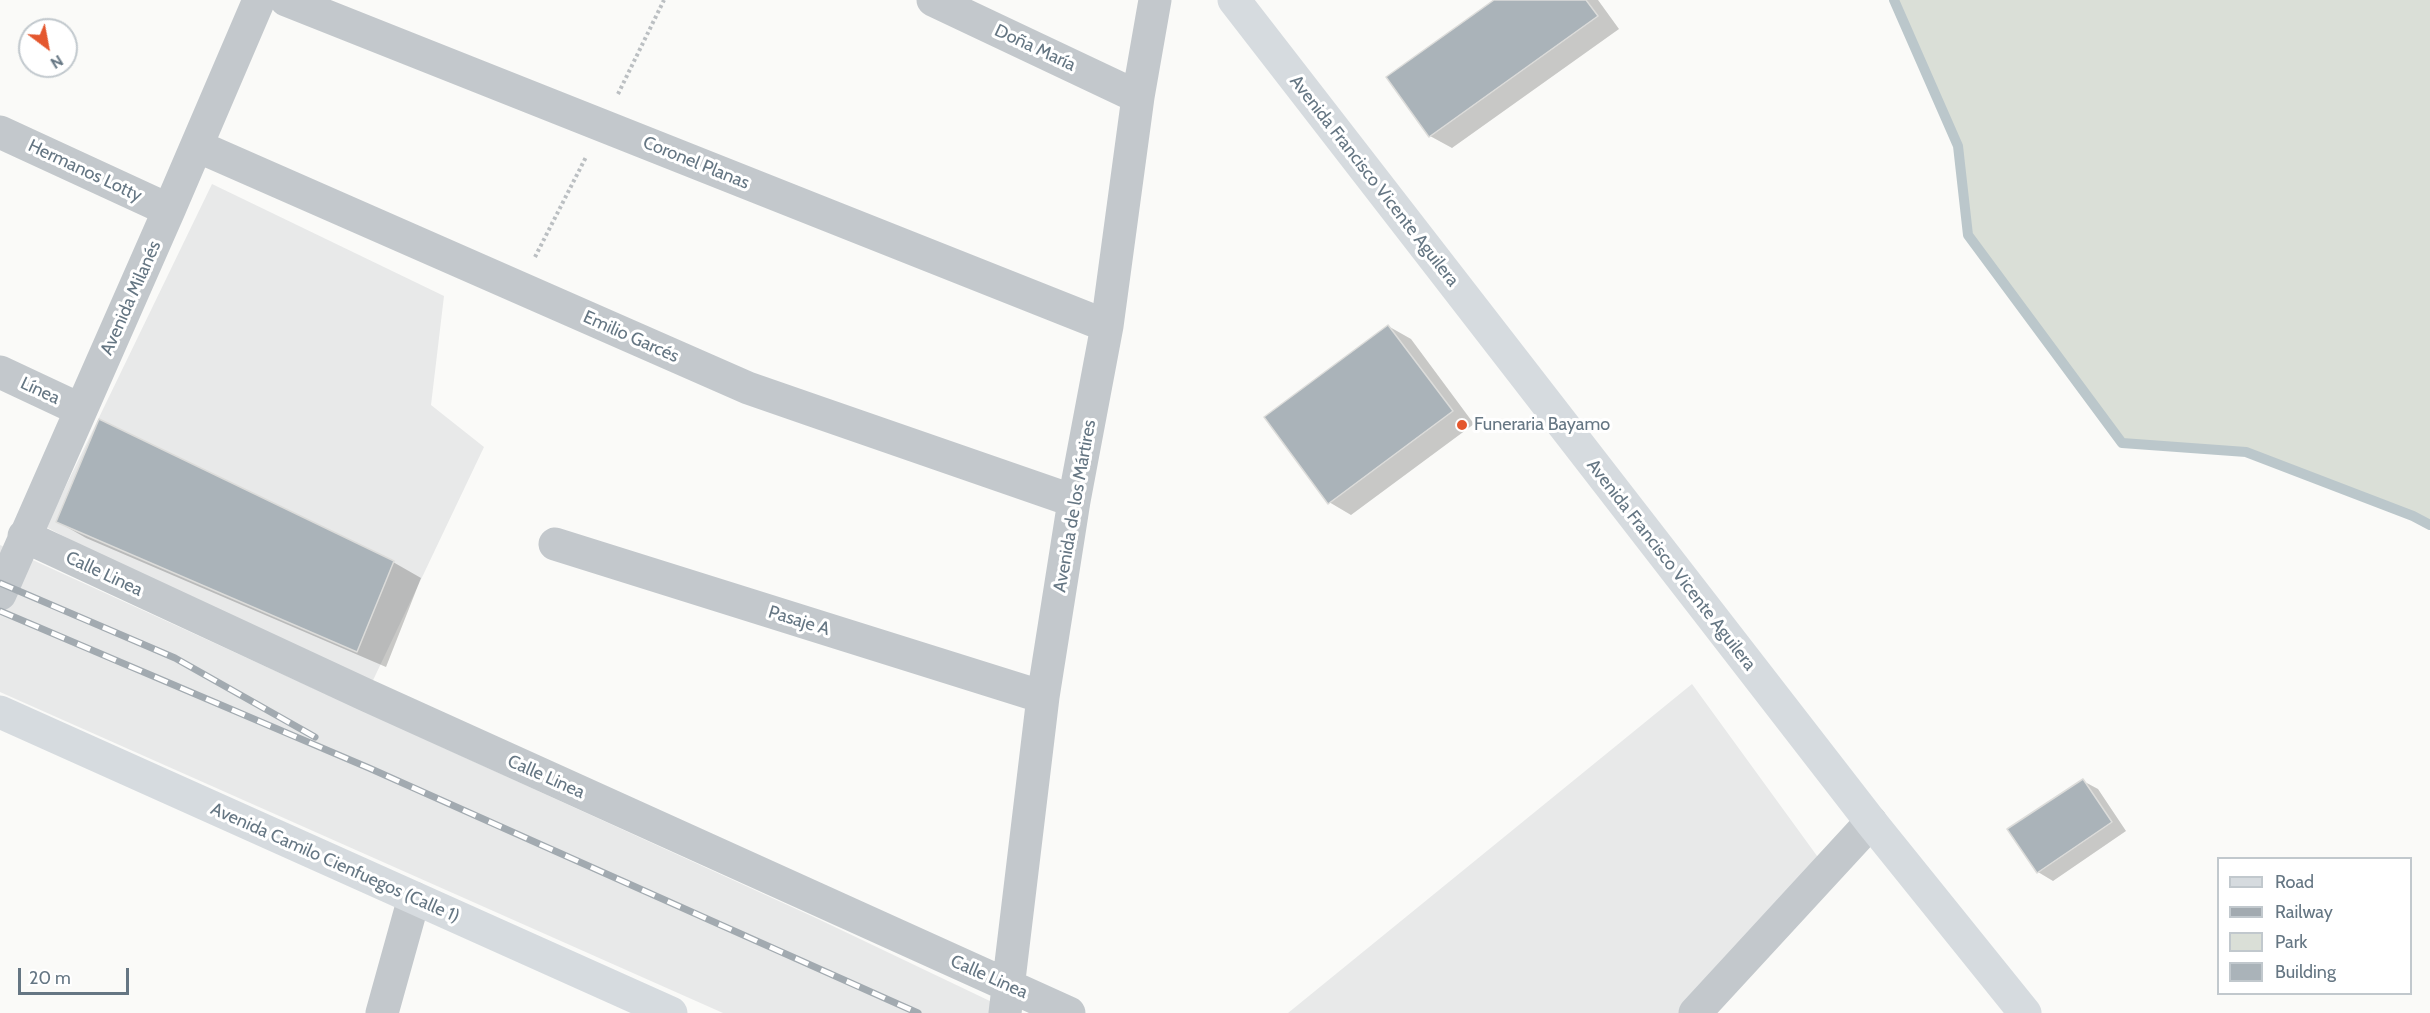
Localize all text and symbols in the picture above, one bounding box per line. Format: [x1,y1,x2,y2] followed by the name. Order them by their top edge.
[18,18,78,78] north arrow
[991,20,1079,76] street label: Doña María
[47,51,67,73] text: N
[1285,71,1463,291] street label: Avenida Francisco Vicente Aguilera
[640,132,752,194] street label: Coronel Planas
[25,135,145,207] street label: Hermanos Lotty
[96,238,166,358] street label: Avenida Milanés
[580,306,682,368] street label: Emilio Garcés
[17,373,63,409] street label: Línea
[1474,414,1610,436] place label: Funeraria Bayamo
[1049,418,1101,594] street label: Avenida de los Mártires
[1455,418,1469,432] marker: Funeraria Bayamo
[1582,455,1760,675] street label: Avenida Francisco Vicente Aguilera
[62,547,146,601] street label: Calle Linea
[766,601,832,641] street label: Pasaje A
[504,750,588,804] street label: Calle Linea
[207,798,463,928] street label: Avenida Camilo Cienfuegos (Calle 1)
[2217,857,2412,995] legend
[2275,871,2314,893] text: Road
[2275,901,2333,923] text: Railway
[2275,931,2307,953] text: Park
[947,950,1031,1004] street label: Calle Linea
[21,956,132,994] scale bar
[2275,961,2336,983] text: Building
[29,967,71,989] text: 20 m

